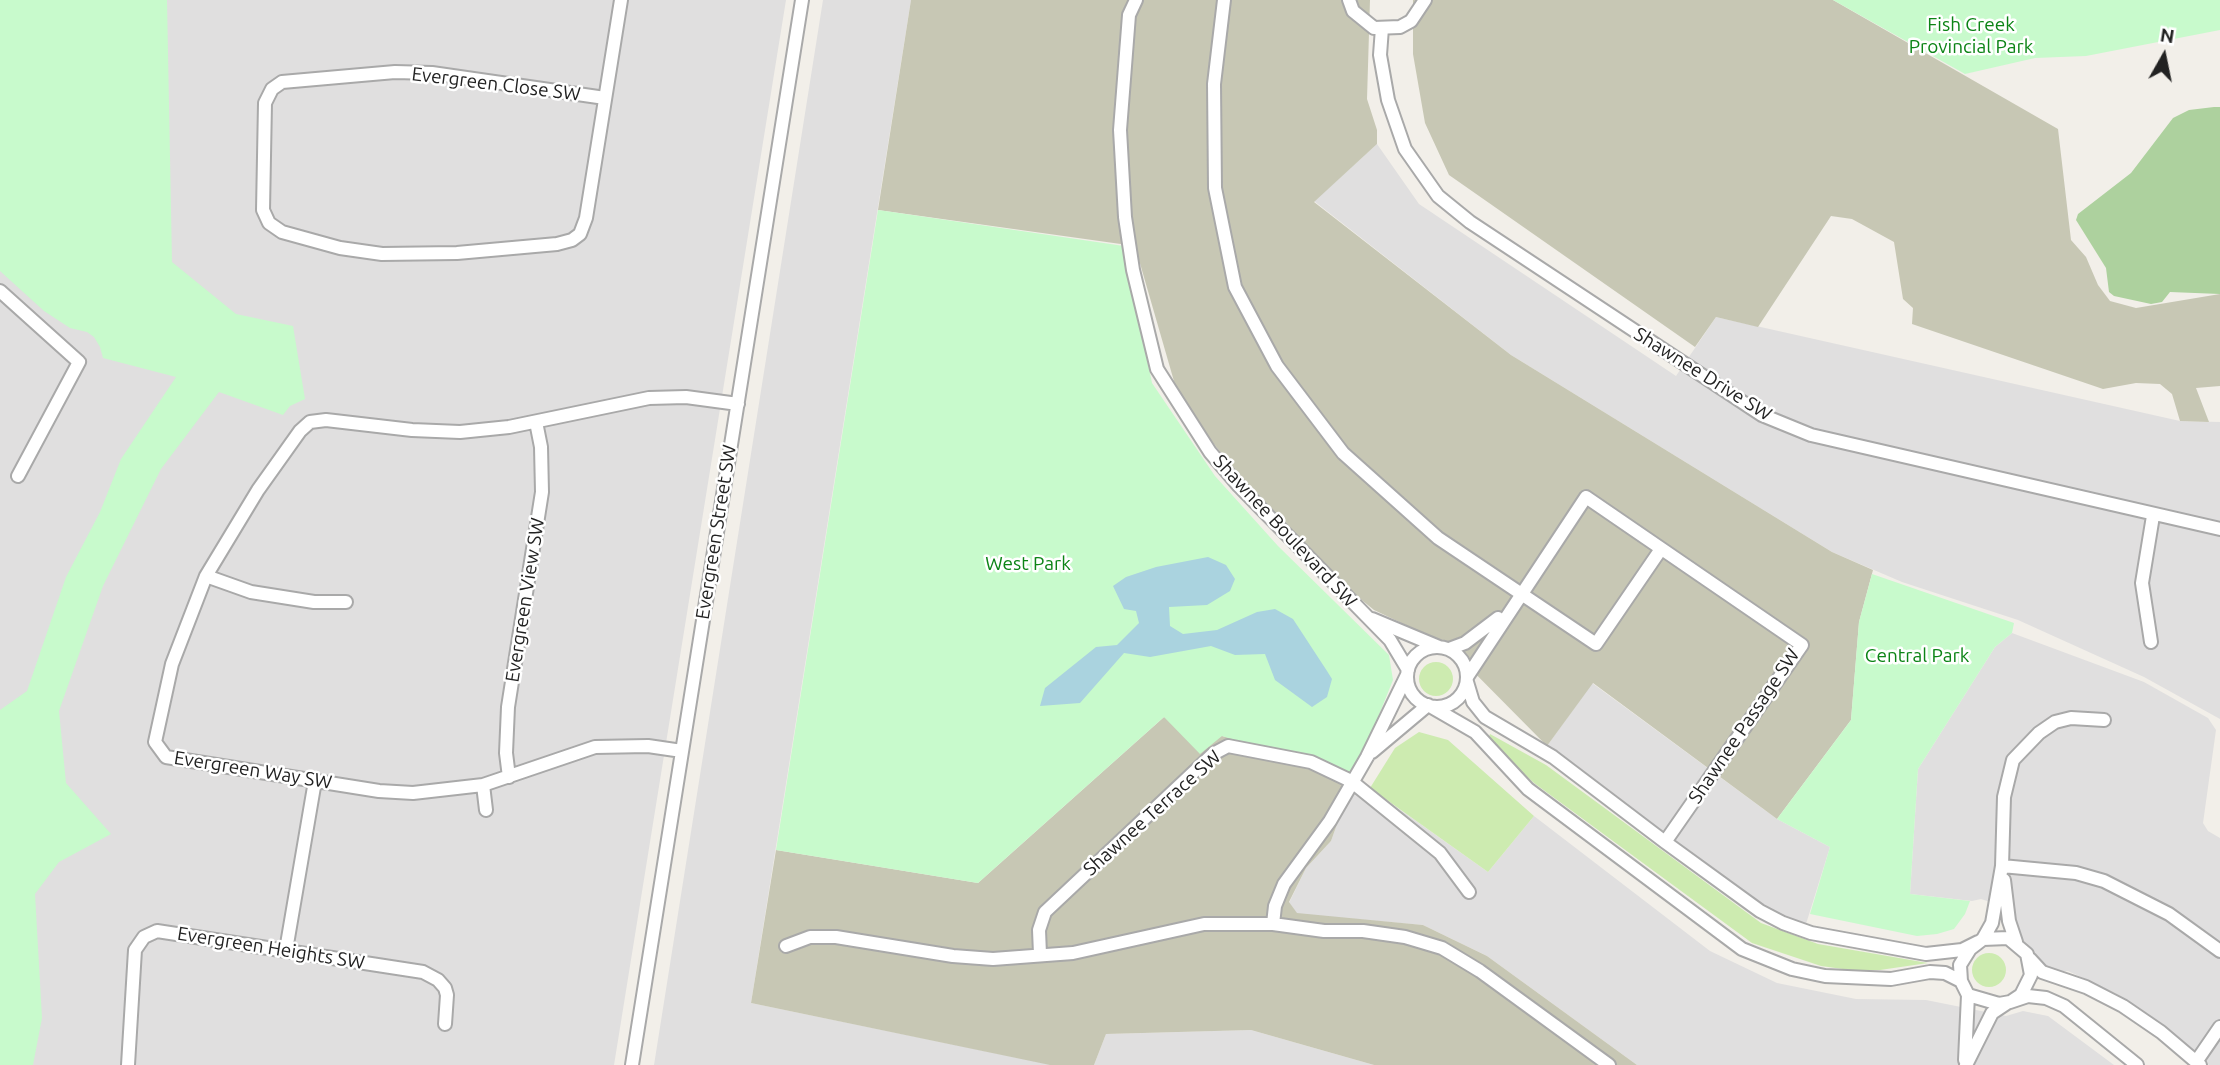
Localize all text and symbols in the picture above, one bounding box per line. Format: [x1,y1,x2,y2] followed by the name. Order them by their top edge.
[1909,14,2033,58] park label: Fish Creek Provincial Park
[2129,21,2199,91] north arrow
[2159,23,2176,47] text: N
[410,62,582,106] street label: Evergreen Close SW
[1630,322,1776,426] street label: Shawnee Drive SW
[691,443,741,621] street label: Evergreen Street SW
[1208,450,1362,612] street label: Shawnee Boulevard SW
[501,516,549,684] street label: Evergreen View SW
[985,553,1071,575] park label: West Park
[1684,644,1804,808] street label: Shawnee Passage SW
[1865,645,1969,667] park label: Central Park
[1079,745,1225,881] street label: Shawnee Terrace SW
[172,746,334,794] street label: Evergreen Way SW
[176,922,366,974] street label: Evergreen Heights SW

